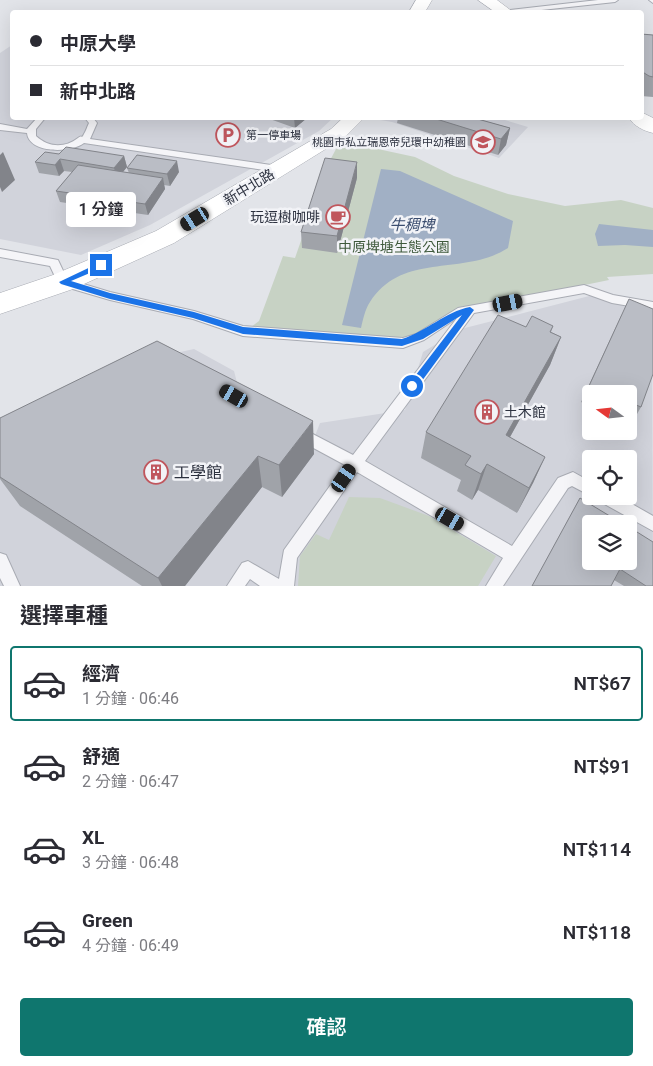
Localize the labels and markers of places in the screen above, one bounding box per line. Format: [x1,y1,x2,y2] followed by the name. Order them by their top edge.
[215,122,241,148] parking icon: 第一停車場
[246,129,301,142] place label: 第一停車場
[470,129,496,155] school or university icon: 桃園市私立瑞恩帝兒環中幼稚園
[312,136,466,149] place label: 桃園市私立瑞恩帝兒環中幼稚園
[325,204,351,230] cafe icon: 玩逗樹咖啡
[250,209,320,225] place label: 玩逗樹咖啡
[474,399,500,425] building icon: 土木館
[504,404,546,420] place label: 土木館
[143,459,169,485] building icon: 工學館
[174,463,222,482] place label: 工學館

